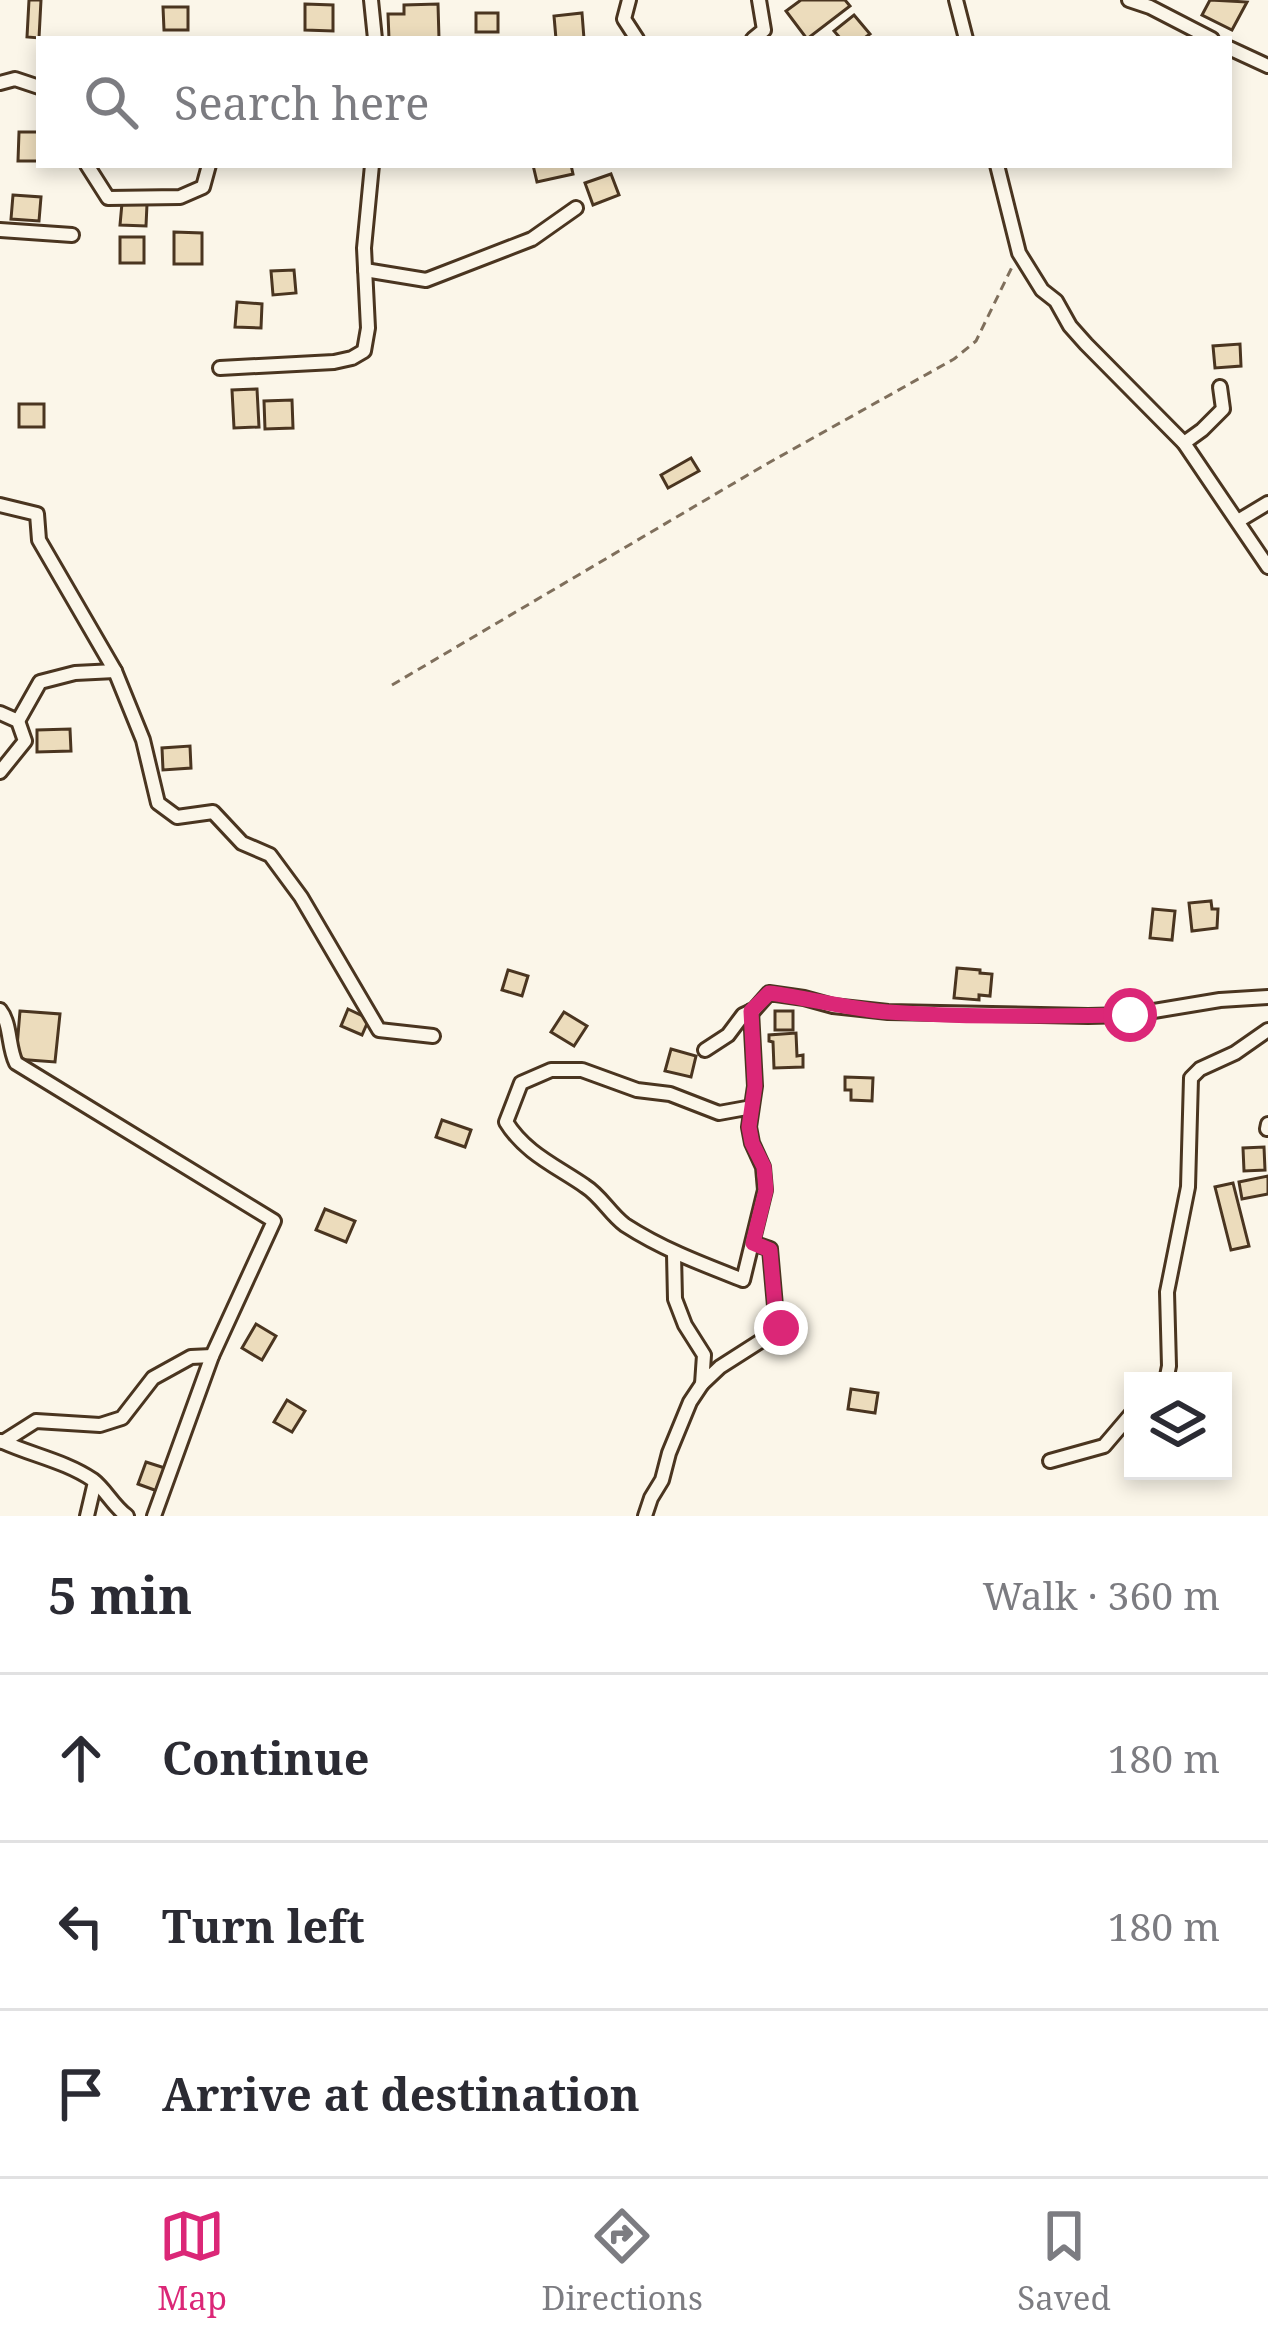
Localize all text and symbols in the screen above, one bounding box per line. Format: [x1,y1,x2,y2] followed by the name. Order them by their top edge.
[36,36,1232,168] search box
[78,69,144,135] icon: search
[174,72,429,133] text: Search here
[1103,988,1157,1042] route start
[754,1301,808,1355] route end
[1124,1372,1232,1480] map controls
[1124,1372,1232,1480] button: layers
[48,1559,192,1629] text: 5 min
[983,1568,1220,1621] text: Walk · 360 m
[48,1725,114,1791] icon: ahead
[162,1727,370,1788] text: Continue
[1108,1731,1220,1784] text: 180 m
[48,1893,114,1959] icon: left
[162,1895,365,1956] text: Turn left
[1108,1899,1220,1952] text: 180 m
[48,2061,114,2127] icon: arrive
[162,2063,640,2124] text: Arrive at destination
[157,2203,227,2320] tab: Map
[541,2203,703,2320] tab: Directions
[1017,2203,1111,2320] tab: Saved

